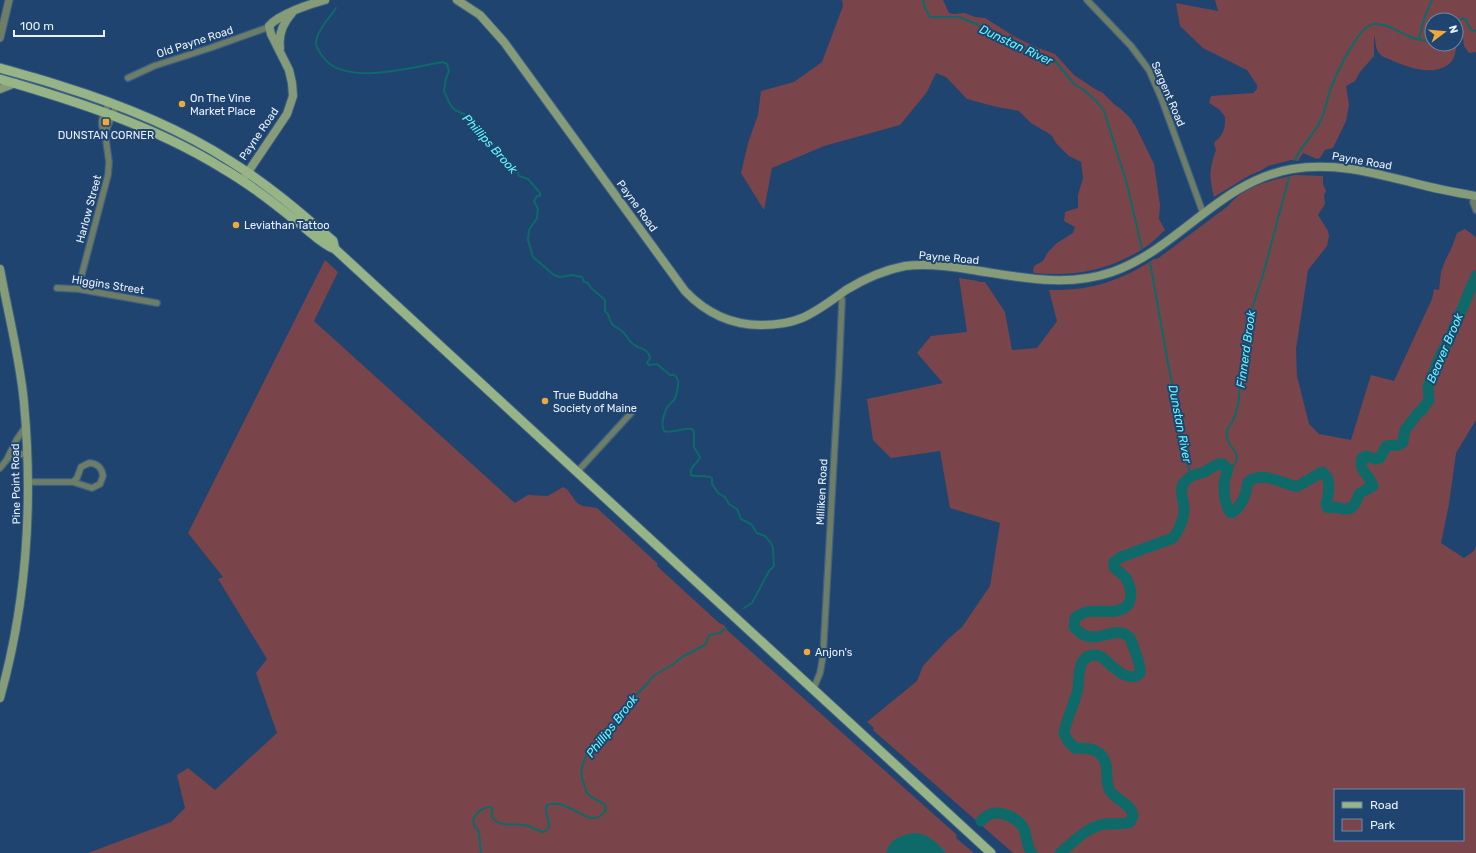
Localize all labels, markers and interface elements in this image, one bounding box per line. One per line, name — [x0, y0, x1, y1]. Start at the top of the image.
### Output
scale bar — [14, 12, 104, 38]
north arrow — [1424, 12, 1464, 52]
text: 100 m — [20, 19, 54, 33]
water label: Dunstan River — [977, 22, 1055, 68]
street label: Old Payne Road — [155, 23, 235, 61]
text: N — [1446, 24, 1460, 35]
street label: Sargent Road — [1148, 60, 1188, 128]
place label: On The Vine Market Place — [190, 92, 256, 118]
marker: On The Vine Market Place — [177, 99, 187, 109]
street label: Payne Road — [237, 105, 281, 163]
water label: Phillips Brook — [460, 111, 521, 177]
marker: DUNSTAN CORNER — [101, 117, 111, 127]
place label: DUNSTAN CORNER — [58, 129, 154, 142]
street label: Payne Road — [1331, 149, 1393, 173]
street label: Harlow Street — [74, 173, 105, 244]
street label: Payne Road — [614, 178, 660, 234]
place label: Leviathan Tattoo — [244, 219, 330, 232]
marker: Leviathan Tattoo — [231, 220, 241, 230]
street label: Payne Road — [918, 249, 980, 267]
street label: Higgins Street — [71, 273, 146, 297]
water label: Finnerd Brook — [1234, 308, 1258, 389]
water label: Beaver Brook — [1424, 310, 1466, 385]
water label: Dunstan River — [1166, 384, 1195, 465]
place label: True Buddha Society of Maine — [553, 389, 637, 415]
marker: True Buddha Society of Maine — [540, 396, 550, 406]
street label: Pine Point Road — [9, 443, 23, 525]
street label: Milliken Road — [814, 459, 830, 525]
place label: Anjon's — [815, 646, 853, 659]
marker: Anjon's — [802, 647, 812, 657]
water label: Phillips Brook — [583, 691, 641, 760]
legend — [1334, 789, 1464, 841]
text: Road — [1370, 798, 1398, 812]
text: Park — [1370, 818, 1396, 832]

